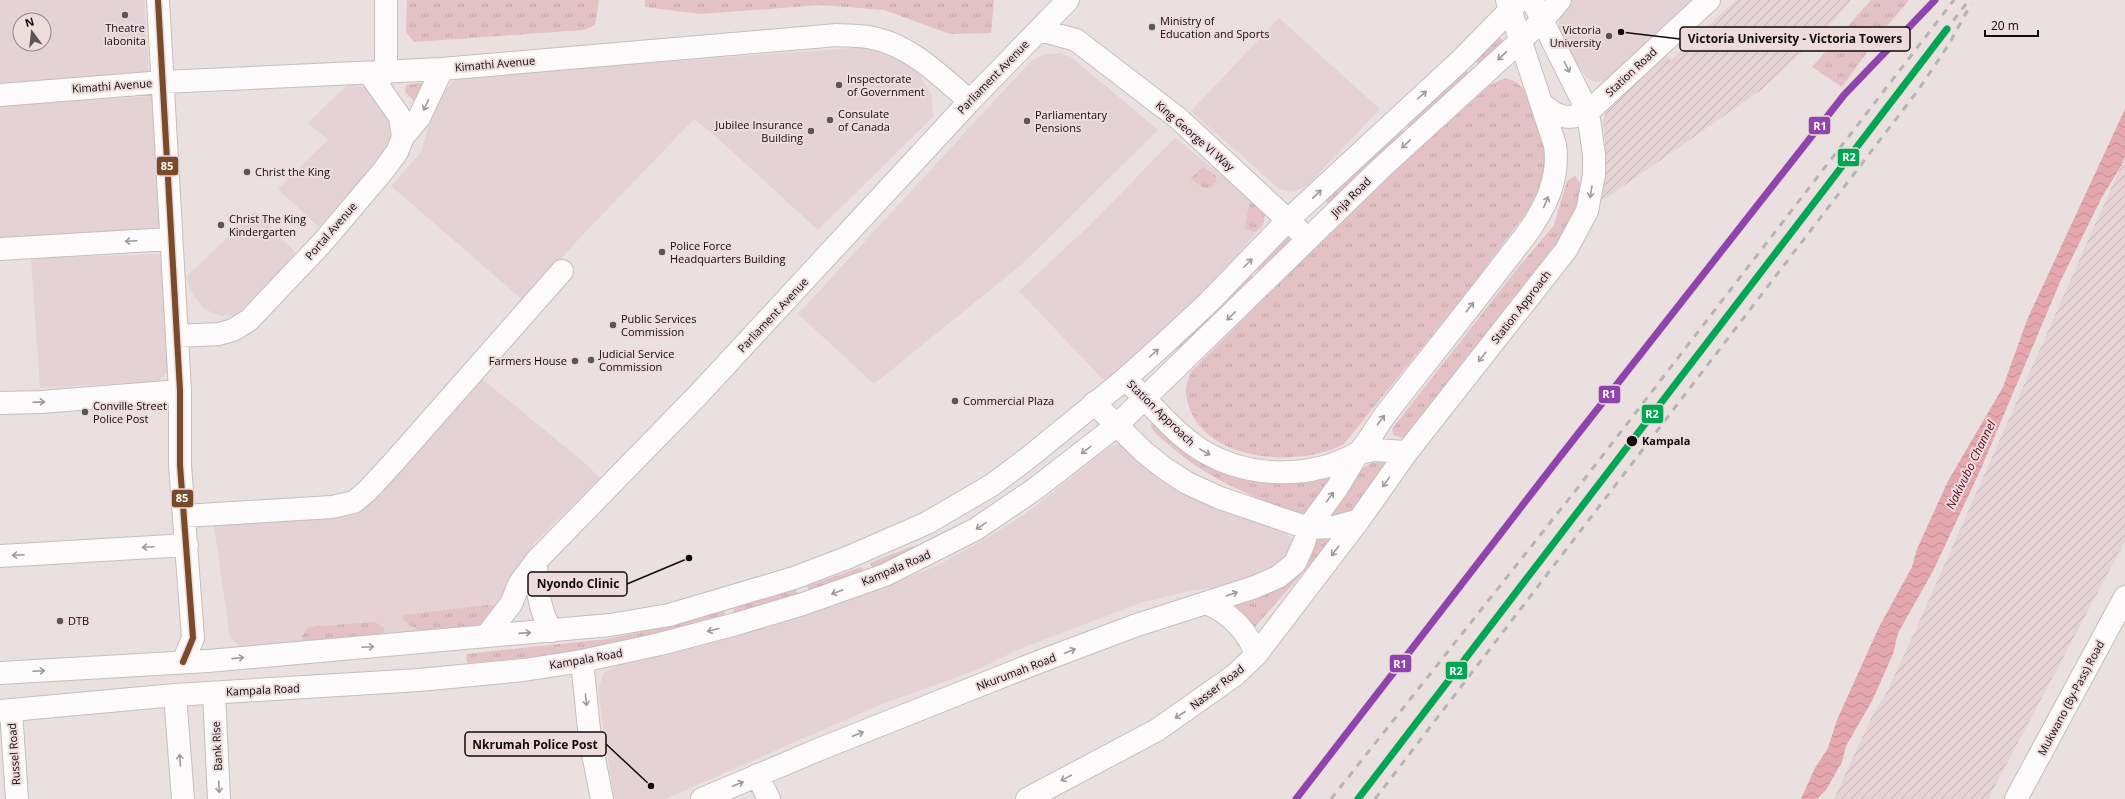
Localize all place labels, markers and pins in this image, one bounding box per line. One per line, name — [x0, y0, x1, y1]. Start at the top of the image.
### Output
marker: Theatre labonita — [120, 10, 130, 20]
place label: Ministry of Education and Sports — [1160, 13, 1269, 41]
place label: Theatre labonita — [104, 20, 146, 48]
marker: Ministry of Education and Sports — [1147, 22, 1157, 32]
place label: Victoria University — [1550, 22, 1601, 50]
callout: Victoria University - Victoria Towers — [1680, 27, 1910, 51]
marker: Victoria University — [1604, 31, 1614, 41]
place label: Inspectorate of Government — [847, 71, 925, 99]
marker: Inspectorate of Government — [834, 80, 844, 90]
place label: Consulate of Canada — [838, 106, 890, 134]
place label: Parliamentary Pensions — [1035, 107, 1108, 135]
marker: Consulate of Canada — [825, 115, 835, 125]
marker: Parliamentary Pensions — [1022, 116, 1032, 126]
place label: Jubilee Insurance Building — [714, 117, 803, 145]
marker: Jubilee Insurance Building — [806, 126, 816, 136]
place label: Christ the King — [255, 164, 330, 179]
marker: Christ the King — [242, 167, 252, 177]
place label: Christ The King Kindergarten — [229, 211, 306, 239]
marker: Christ The King Kindergarten — [216, 220, 226, 230]
place label: Police Force Headquarters Building — [670, 238, 786, 266]
marker: Police Force Headquarters Building — [657, 247, 667, 257]
place label: Public Services Commission — [621, 311, 696, 339]
marker: Public Services Commission — [608, 320, 618, 330]
place label: Judicial Service Commission — [598, 346, 674, 374]
place label: Farmers House — [489, 353, 567, 368]
marker: Judicial Service Commission — [586, 355, 596, 365]
marker: Farmers House — [570, 356, 580, 366]
place label: Commercial Plaza — [963, 393, 1054, 408]
marker: Commercial Plaza — [950, 396, 960, 406]
place label: Conville Street Police Post — [93, 398, 167, 426]
marker: Conville Street Police Post — [80, 407, 90, 417]
place label: Kampala — [1642, 433, 1690, 448]
marker: Kampala — [1625, 434, 1639, 448]
callout: Nyondo Clinic — [528, 572, 627, 596]
place label: DTB — [68, 613, 89, 628]
marker: DTB — [55, 616, 65, 626]
callout: Nkrumah Police Post — [465, 732, 606, 756]

